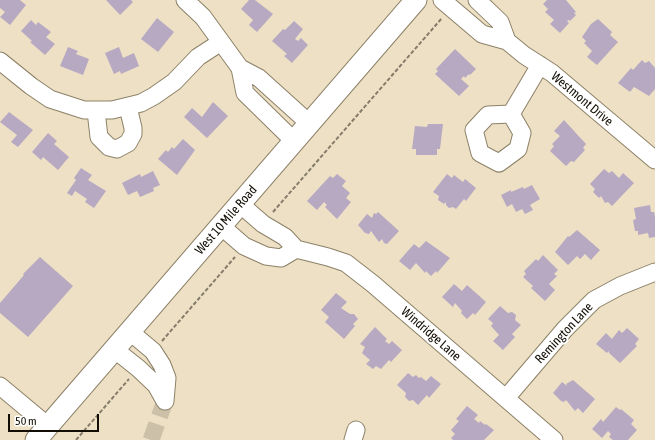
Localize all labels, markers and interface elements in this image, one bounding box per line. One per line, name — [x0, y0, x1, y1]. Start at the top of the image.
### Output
street label: Westmont Drive — [548, 69, 616, 129]
street label: West 10 Mile Road — [192, 182, 260, 258]
street label: Remington Lane — [532, 299, 596, 367]
street label: Windridge Lane — [398, 304, 464, 364]
scale bar — [10, 406, 101, 432]
text: 50 m — [15, 414, 37, 428]

